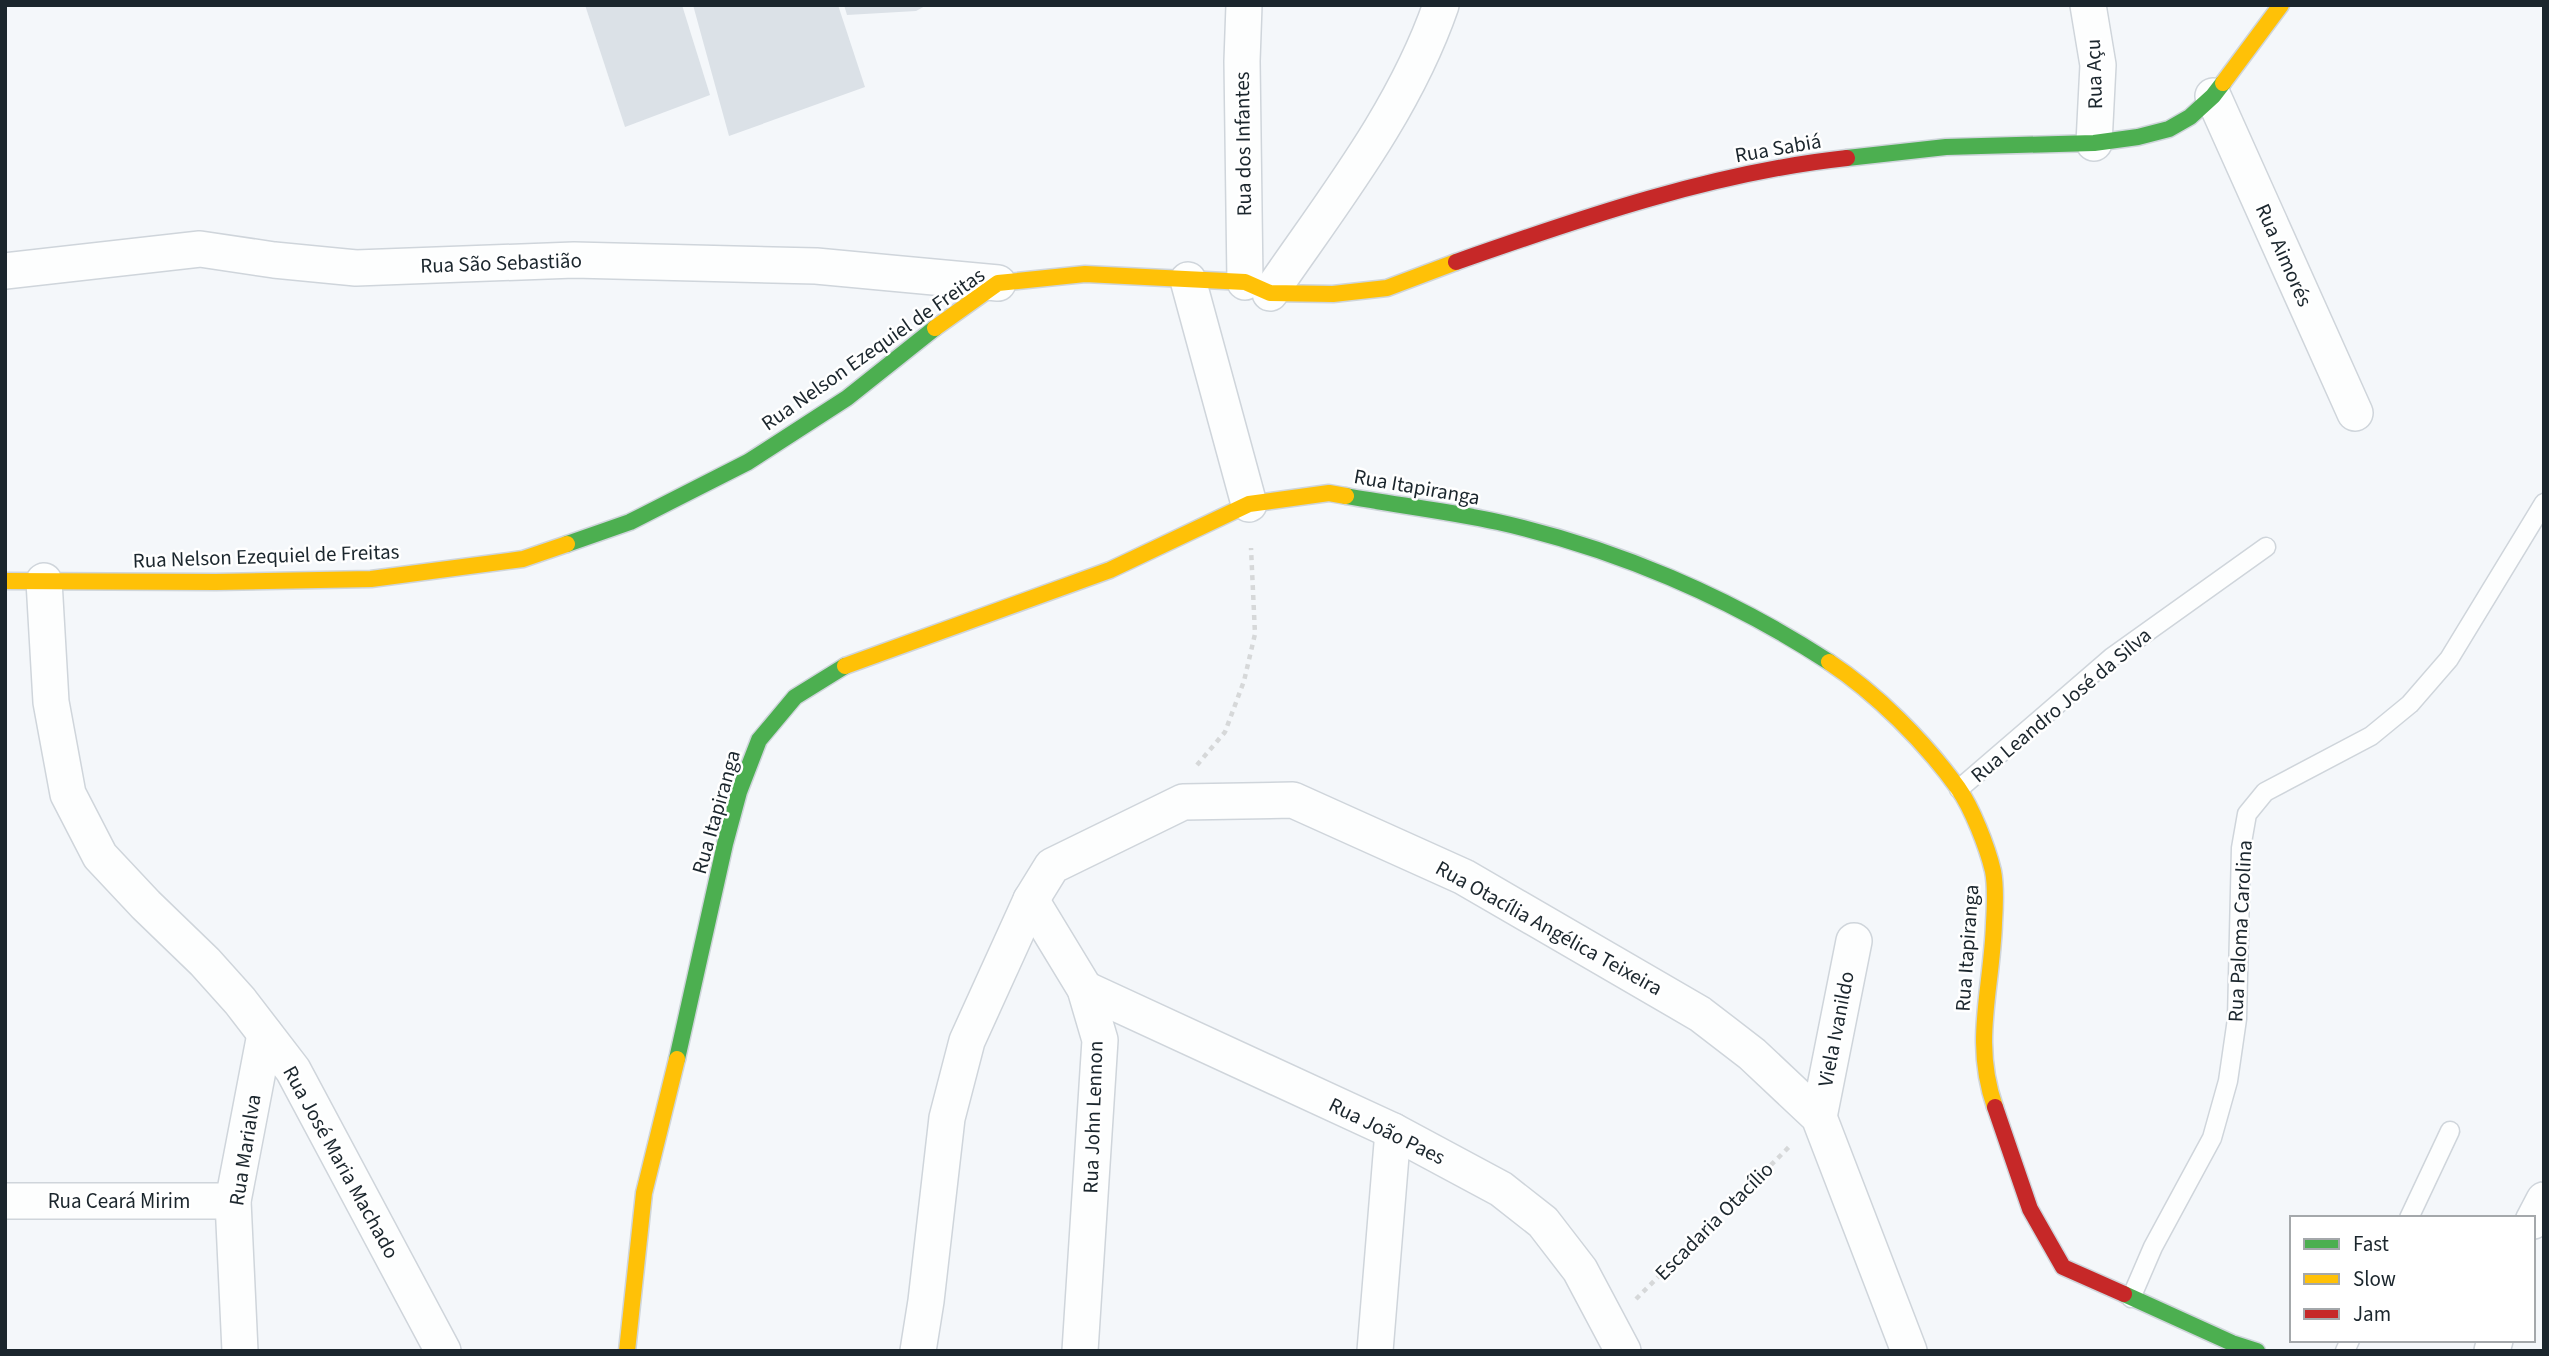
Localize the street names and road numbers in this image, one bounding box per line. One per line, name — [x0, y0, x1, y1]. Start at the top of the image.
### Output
street label: Rua Açu — [2078, 38, 2110, 110]
street label: Rua dos Infantes — [1227, 71, 1259, 217]
street label: Rua Sabiá — [1732, 126, 1824, 170]
street label: Rua Aimorés — [2248, 199, 2320, 311]
street label: Rua São Sebastião — [420, 245, 582, 281]
street label: Rua Nelson Ezequiel de Freitas — [755, 260, 991, 438]
street label: Rua Itapiranga — [1352, 461, 1482, 513]
street label: Rua Nelson Ezequiel de Freitas — [132, 536, 400, 576]
street label: Rua Leandro José da Silva — [1964, 620, 2158, 790]
street label: Rua Itapiranga — [684, 747, 748, 877]
street label: Rua Paloma Carolina — [2220, 839, 2260, 1023]
street label: Rua Otacília Angélica Teixeira — [1430, 853, 1668, 1003]
street label: Rua Itapiranga — [1948, 883, 1986, 1013]
street label: Viela Ivanildo — [1810, 969, 1862, 1089]
street label: Rua John Lennon — [1075, 1040, 1111, 1194]
street label: Rua José Maria Machado — [275, 1060, 407, 1264]
street label: Rua João Paes — [1324, 1090, 1450, 1172]
street label: Rua Marialva — [221, 1092, 269, 1208]
street label: Escadaria Otacílio — [1648, 1155, 1780, 1287]
street label: Rua Ceará Mirim — [48, 1186, 190, 1216]

